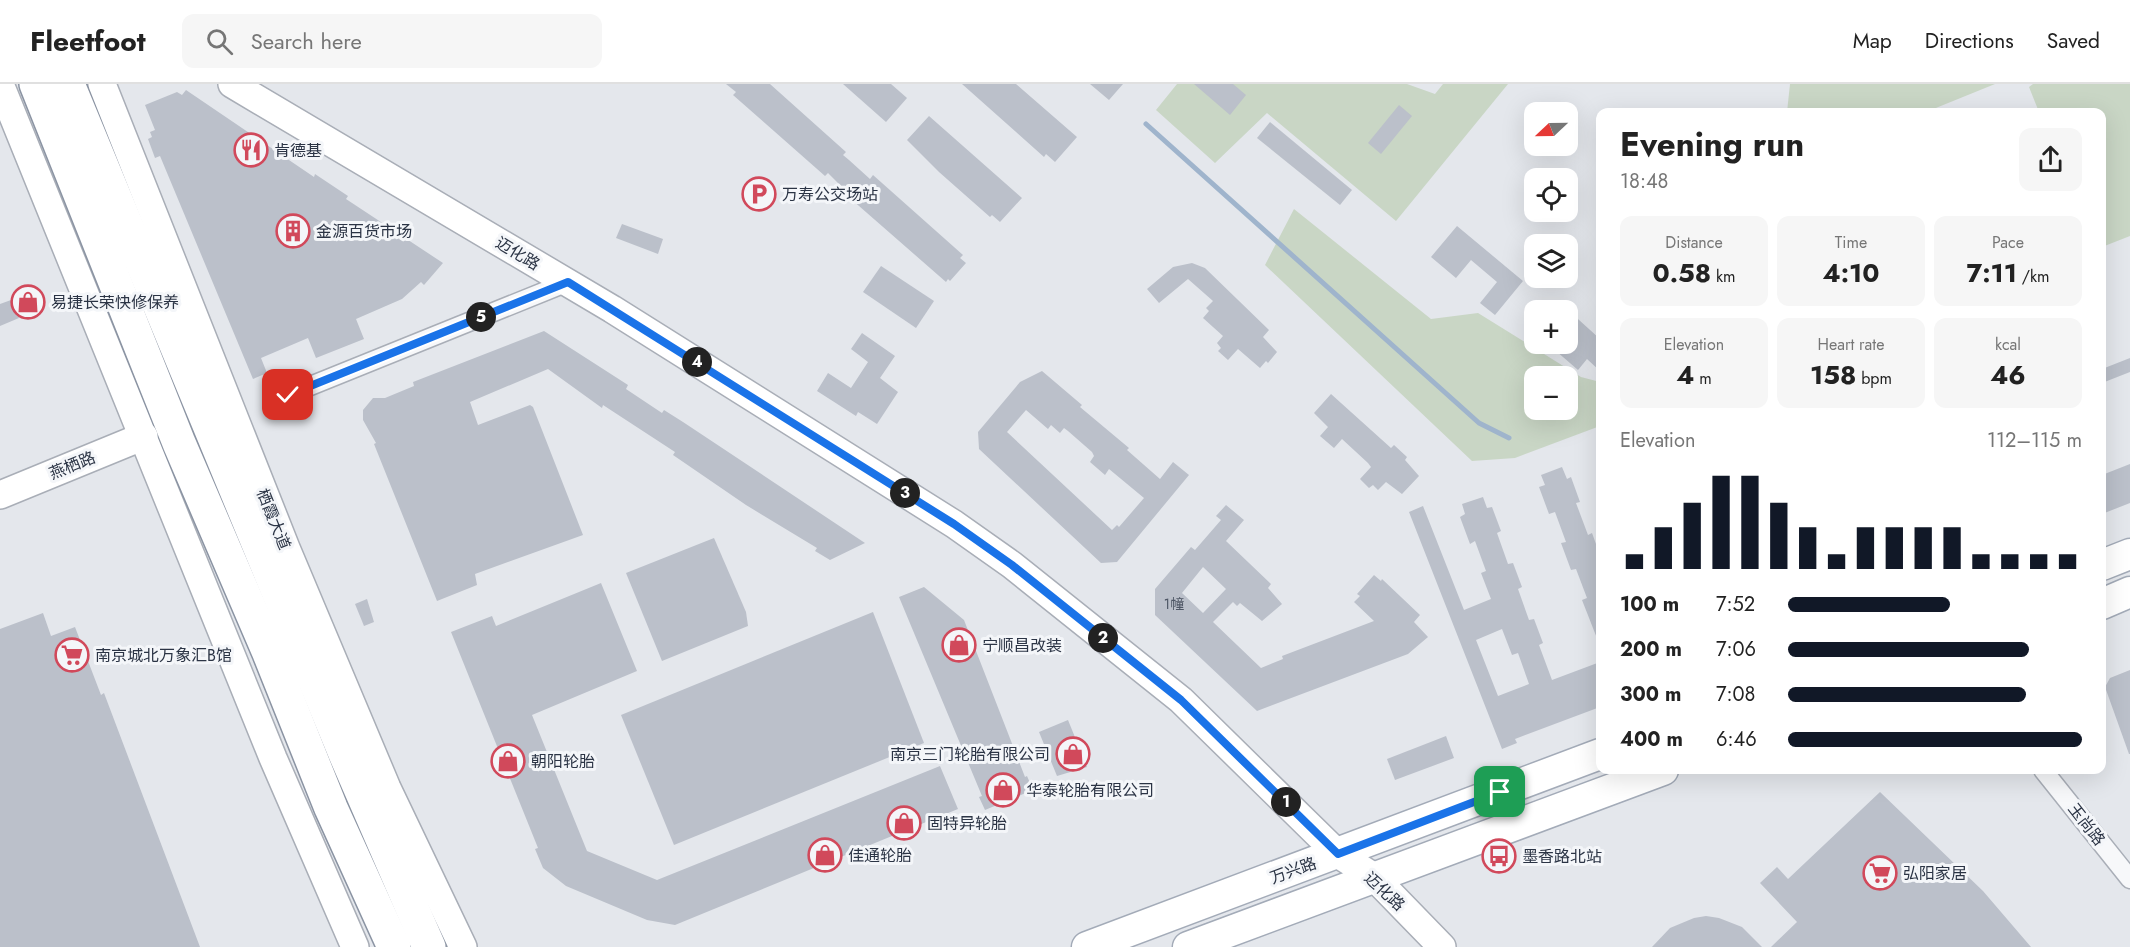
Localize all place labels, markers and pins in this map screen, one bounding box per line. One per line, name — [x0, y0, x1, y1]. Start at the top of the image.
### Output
restaurant icon: 肯德基 — [233, 132, 269, 168]
place label: 肯德基 — [274, 139, 322, 162]
parking icon: 万寿公交场站 — [741, 176, 777, 212]
place label: 万寿公交场站 — [782, 183, 878, 206]
building icon: 金源百货市场 — [275, 213, 311, 249]
place label: 金源百货市场 — [316, 220, 412, 243]
shop icon: 易捷长荣快修保养 — [10, 284, 46, 320]
place label: 易捷长荣快修保养 — [51, 291, 179, 314]
pin: 5 — [466, 302, 496, 332]
pin: 4 — [682, 347, 712, 377]
pin — [262, 369, 313, 420]
pin: 3 — [890, 478, 920, 508]
pin: 2 — [1088, 623, 1118, 653]
shop icon: 宁顺昌改装 — [941, 627, 977, 663]
place label: 宁顺昌改装 — [982, 634, 1062, 657]
supermarket icon: 南京城北万象汇B馆 — [54, 637, 90, 673]
place label: 南京城北万象汇B馆 — [95, 644, 232, 667]
shop icon: 南京三门轮胎有限公司 — [1055, 736, 1091, 772]
shop icon: 朝阳轮胎 — [490, 743, 526, 779]
place label: 南京三门轮胎有限公司 — [890, 743, 1050, 766]
place label: 朝阳轮胎 — [531, 750, 595, 773]
pin — [1474, 766, 1525, 817]
shop icon: 华泰轮胎有限公司 — [985, 772, 1021, 808]
place label: 华泰轮胎有限公司 — [1026, 779, 1154, 802]
pin: 1 — [1271, 787, 1301, 817]
shop icon: 固特异轮胎 — [886, 805, 922, 841]
place label: 固特异轮胎 — [927, 812, 1007, 835]
shop icon: 佳通轮胎 — [807, 837, 843, 873]
bus stop icon: 墨香路北站 — [1481, 838, 1517, 874]
place label: 佳通轮胎 — [848, 844, 912, 867]
place label: 墨香路北站 — [1522, 845, 1602, 868]
supermarket icon: 弘阳家居 — [1862, 855, 1898, 891]
place label: 弘阳家居 — [1903, 862, 1967, 885]

